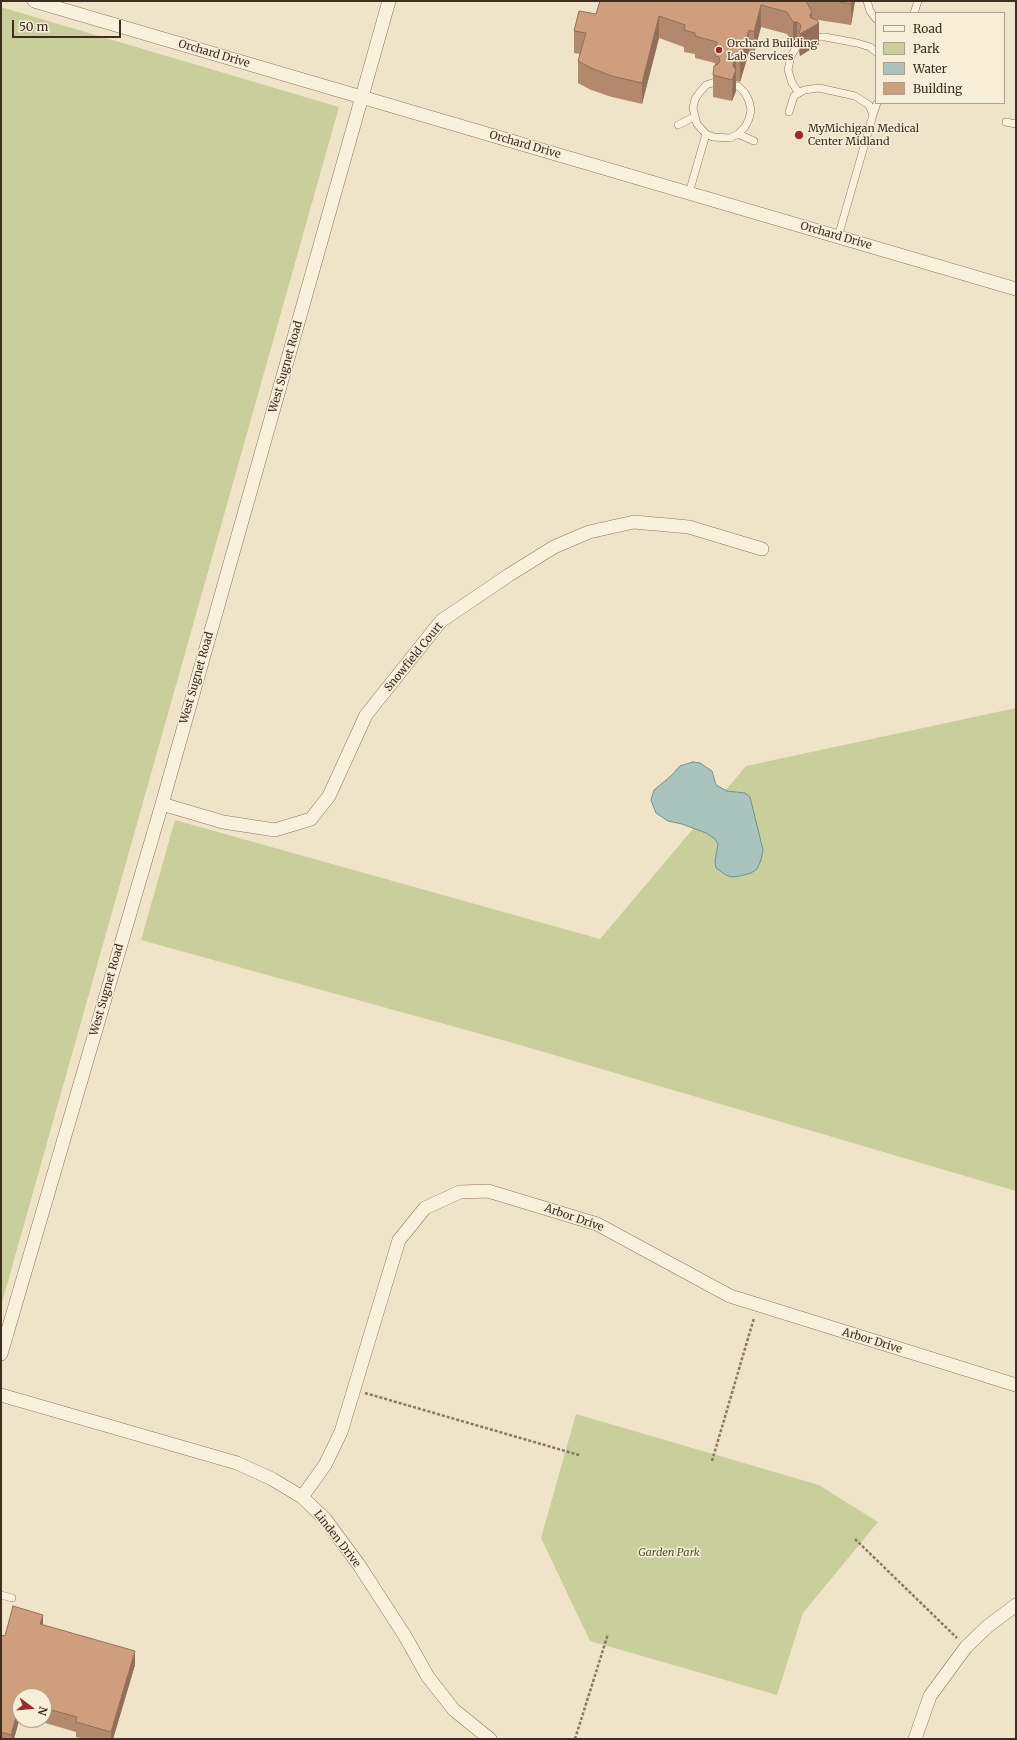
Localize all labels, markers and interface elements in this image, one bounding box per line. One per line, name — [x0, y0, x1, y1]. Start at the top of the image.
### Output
scale bar — [14, 12, 123, 38]
legend — [875, 12, 1005, 104]
text: 50 m — [19, 19, 48, 34]
text: Road — [913, 21, 942, 36]
place label: Orchard Building Lab Services — [727, 37, 817, 63]
street label: Orchard Drive — [177, 38, 251, 70]
text: Park — [913, 41, 940, 56]
marker: Orchard Building Lab Services — [714, 45, 724, 55]
text: Water — [913, 61, 947, 76]
text: Building — [913, 81, 962, 96]
place label: MyMichigan Medical Center Midland — [808, 122, 919, 148]
street label: Orchard Drive — [488, 129, 562, 161]
marker: MyMichigan Medical Center Midland — [793, 129, 805, 141]
street label: Orchard Drive — [799, 220, 873, 252]
street label: West Sugnet Road — [267, 319, 305, 415]
street label: Snowfield Court — [382, 620, 446, 694]
street label: West Sugnet Road — [178, 630, 216, 726]
street label: West Sugnet Road — [88, 942, 126, 1038]
street label: Arbor Drive — [543, 1202, 605, 1234]
street label: Arbor Drive — [840, 1326, 904, 1356]
street label: Linden Drive — [311, 1508, 363, 1570]
park label: Garden Park — [638, 1546, 700, 1560]
north arrow — [12, 1688, 52, 1728]
text: N — [35, 1705, 51, 1717]

